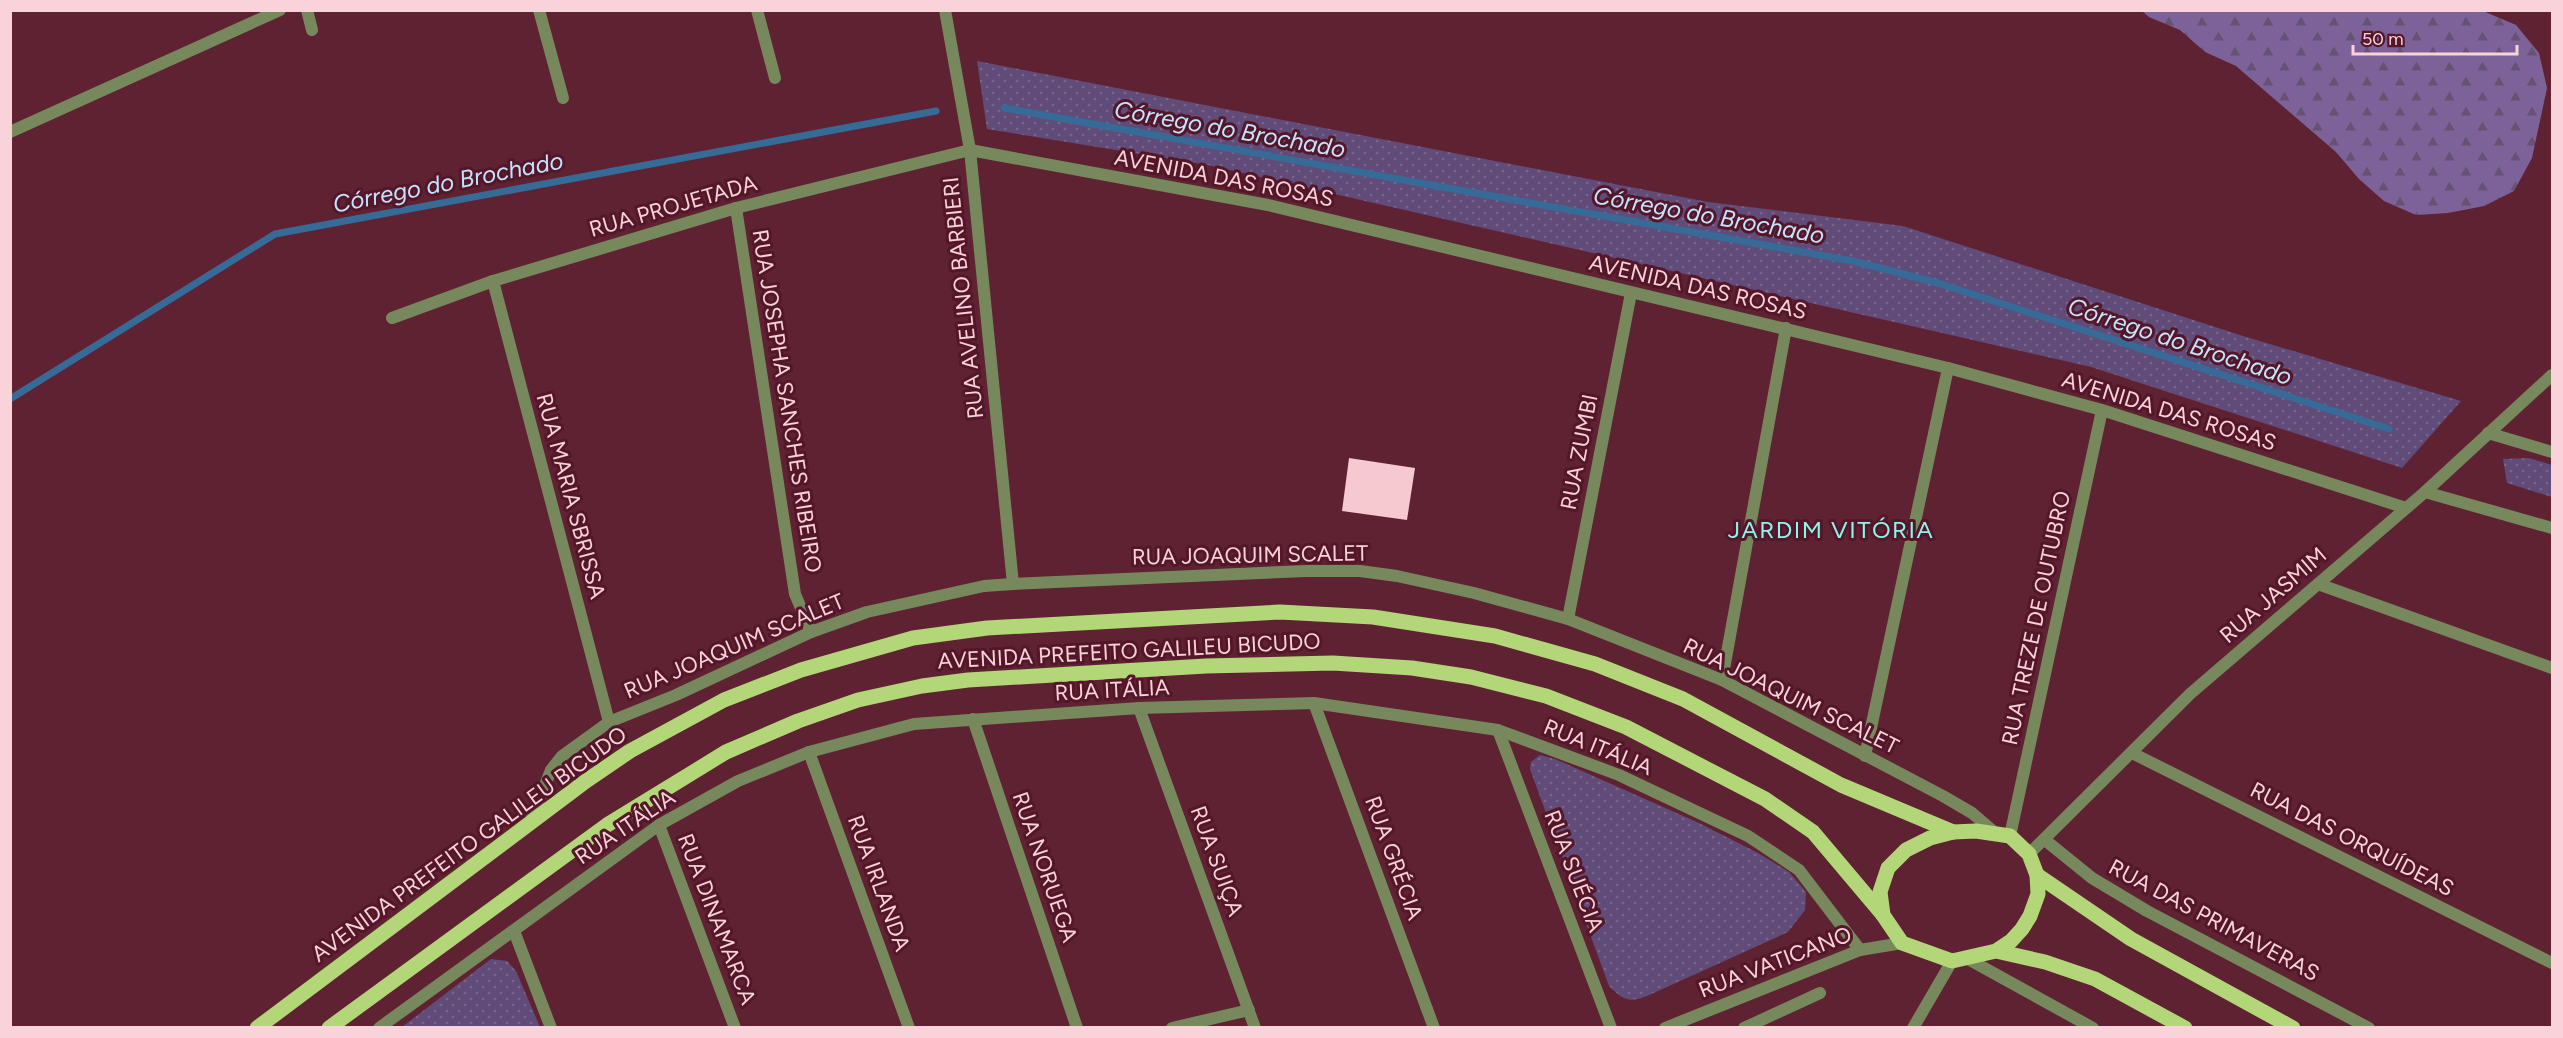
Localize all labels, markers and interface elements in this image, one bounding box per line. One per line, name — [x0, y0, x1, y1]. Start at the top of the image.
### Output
scale bar — [2353, 18, 2516, 56]
text: 50 m — [2362, 28, 2404, 50]
water label: Córrego do Brochado — [1112, 94, 1348, 164]
street label: AVENIDA DAS ROSAS — [1112, 144, 1336, 212]
water label: Córrego do Brochado — [330, 145, 566, 219]
street label: RUA PROJETADA — [586, 169, 760, 243]
street label: RUA AVELINO BARBIERI — [937, 176, 989, 420]
water label: Córrego do Brochado — [1591, 180, 1827, 250]
street label: RUA JOSEPHA SANCHES RIBEIRO — [747, 228, 827, 574]
street label: AVENIDA DAS ROSAS — [1587, 249, 1809, 325]
water label: Córrego do Brochado — [2064, 291, 2296, 391]
street label: AVENIDA DAS ROSAS — [2059, 366, 2279, 456]
street label: RUA MARIA SBRISSA — [531, 390, 611, 602]
street label: RUA ZUMBI — [1555, 392, 1603, 512]
street label: RUA TREZE DE OUTUBRO — [1996, 488, 2076, 748]
district label: JARDIM VITÓRIA — [1728, 515, 1934, 544]
street label: RUA JOAQUIM SCALET — [1132, 539, 1368, 571]
street label: RUA JASMIM — [2214, 541, 2332, 649]
street label: RUA JOAQUIM SCALET — [620, 587, 848, 705]
street label: AVENIDA PREFEITO GALILEU BICUDO — [937, 627, 1321, 675]
street label: RUA JOAQUIM SCALET — [1679, 632, 1903, 760]
street label: RUA ITÁLIA — [1054, 674, 1170, 706]
street label: RUA ITÁLIA — [1540, 713, 1656, 781]
street label: AVENIDA PREFEITO GALILEU BICUDO — [306, 720, 632, 968]
street label: RUA DAS ORQUÍDEAS — [2246, 776, 2458, 902]
street label: RUA ITÁLIA — [570, 784, 680, 870]
street label: RUA NORUEGA — [1007, 788, 1083, 946]
street label: RUA GRÉCIA — [1359, 792, 1429, 924]
street label: RUA SUIÇA — [1185, 802, 1249, 920]
street label: RUA SUÉCIA — [1538, 806, 1610, 936]
street label: RUA IRLANDA — [842, 811, 916, 955]
street label: RUA DINAMARCA — [672, 830, 762, 1008]
street label: RUA DAS PRIMAVERAS — [2104, 853, 2324, 987]
street label: RUA VATICANO — [1695, 920, 1855, 1004]

